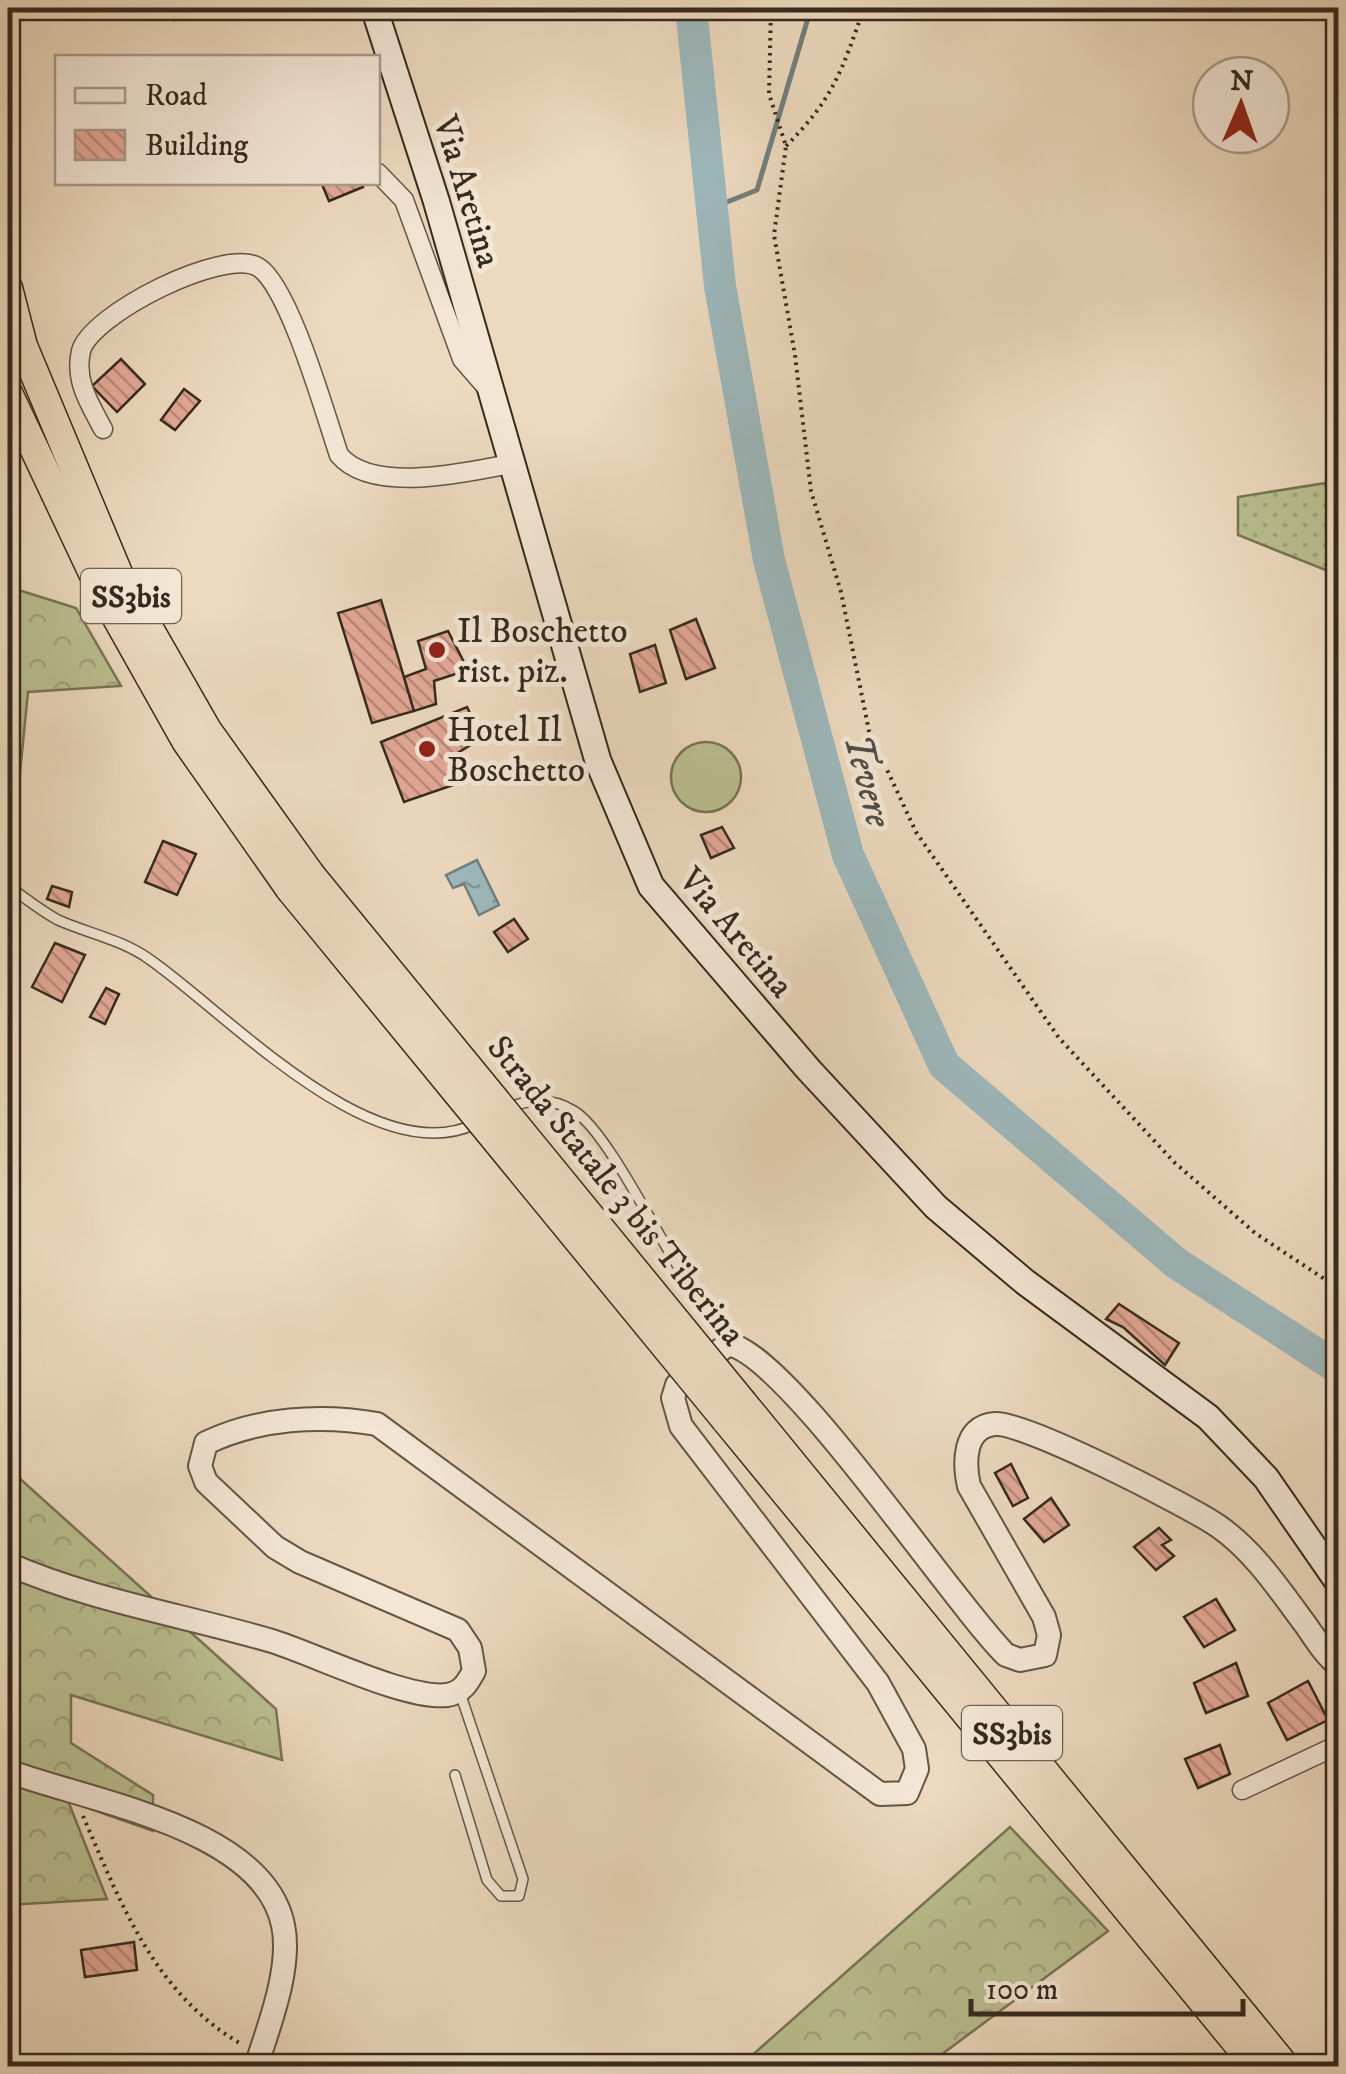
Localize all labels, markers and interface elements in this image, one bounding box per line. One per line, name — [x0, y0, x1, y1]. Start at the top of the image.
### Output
legend — [55, 55, 380, 185]
north arrow — [1191, 55, 1291, 155]
text: N — [1230, 64, 1254, 99]
text: Road — [145, 78, 207, 115]
street label: Via Aretina — [422, 109, 510, 273]
text: Building — [145, 128, 249, 165]
road number: SS3bis — [81, 569, 181, 623]
place label: Il Boschetto rist. piz. — [457, 610, 628, 694]
marker: Il Boschetto rist. piz. — [426, 639, 448, 661]
place label: Hotel Il Boschetto — [447, 709, 585, 793]
water label: Tevere — [832, 729, 903, 833]
marker: Hotel Il Boschetto — [416, 738, 438, 760]
street label: Via Aretina — [668, 858, 803, 1007]
street label: Strada Statale 3 bis Tiberina — [477, 1027, 754, 1356]
road number: SS3bis — [962, 1706, 1062, 1760]
scale bar — [971, 1954, 1244, 2016]
text: 100 m — [986, 1972, 1058, 2009]

